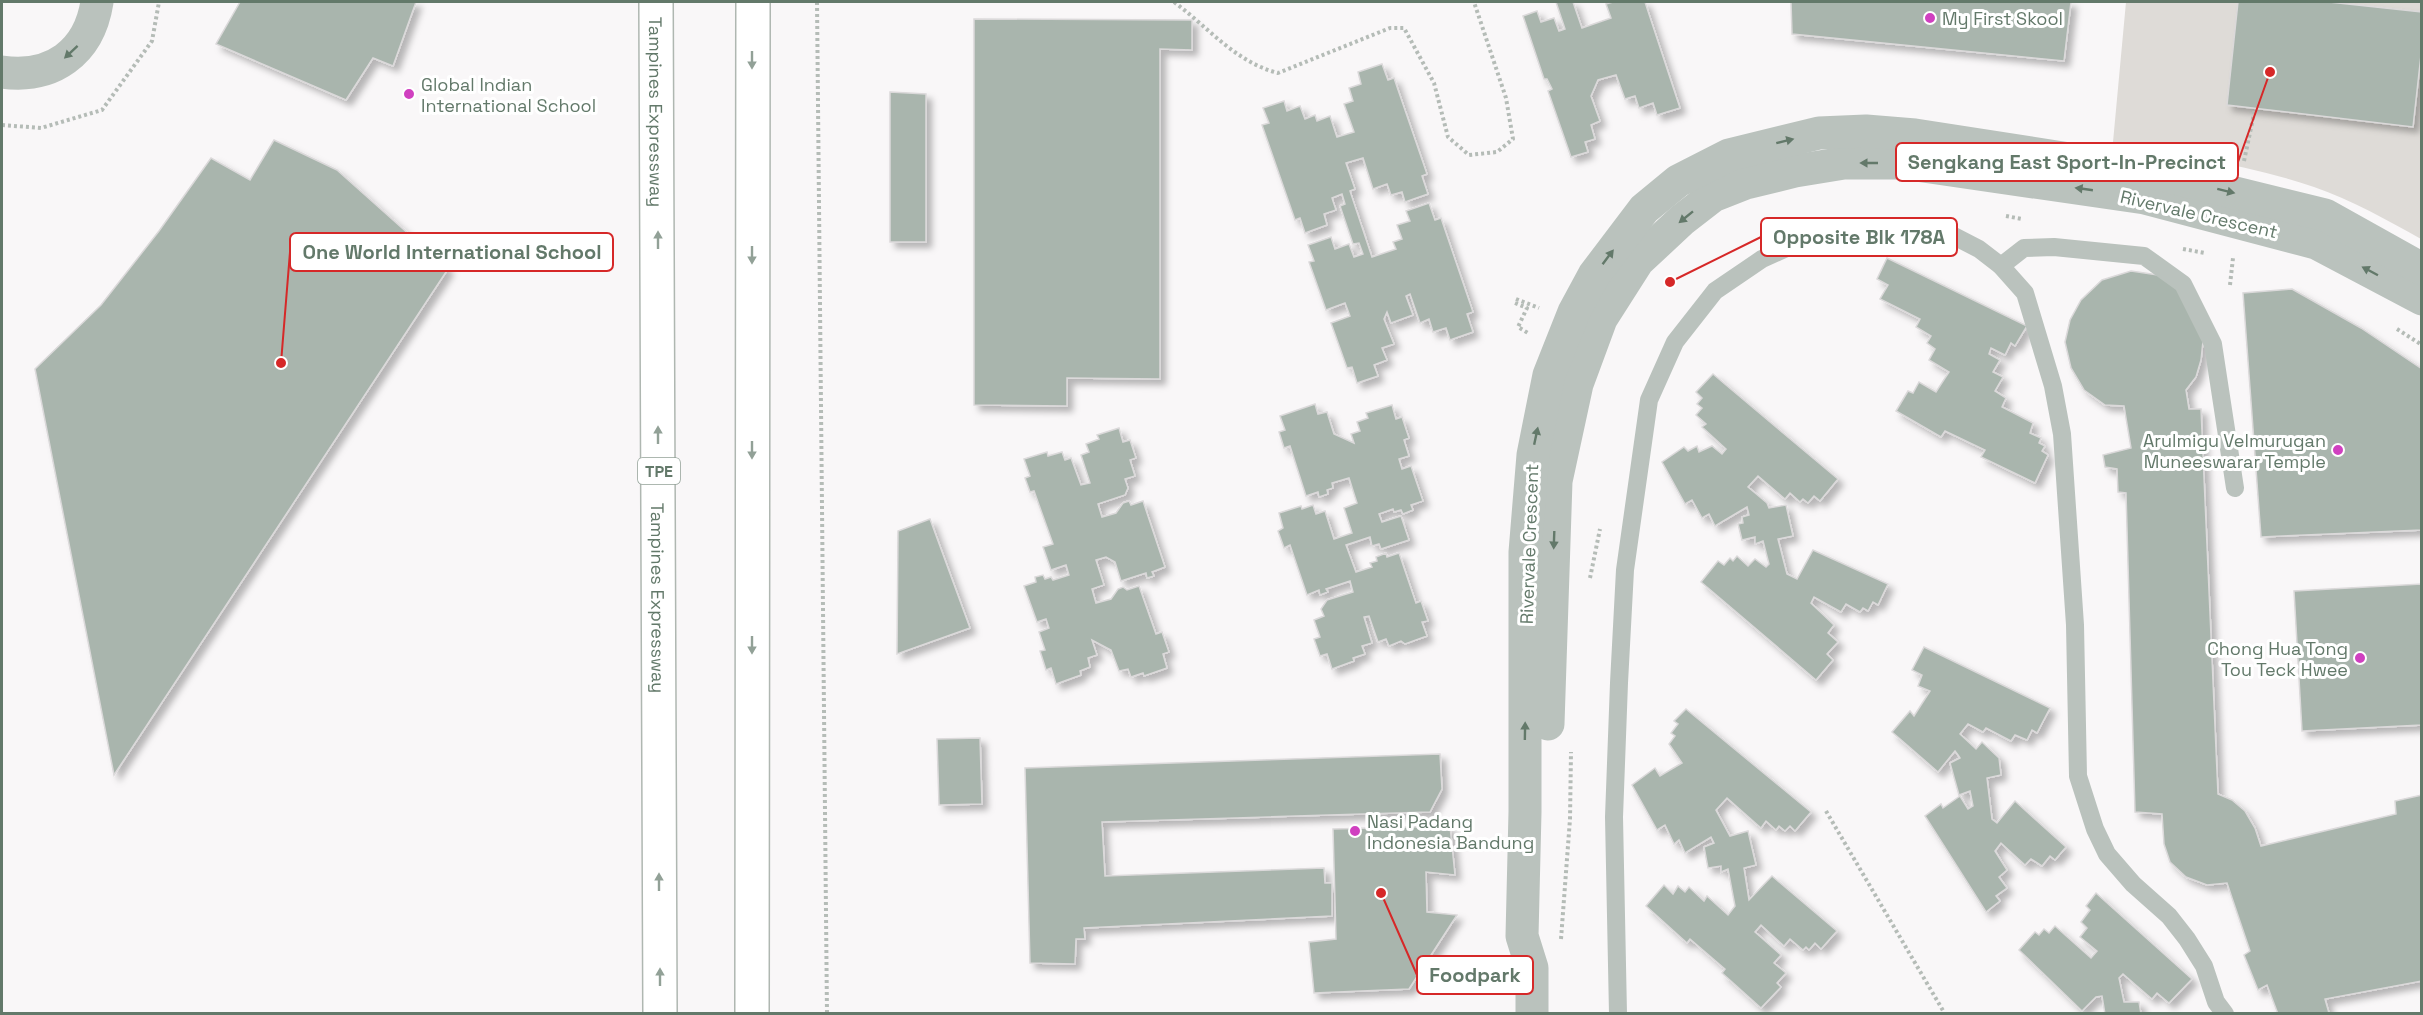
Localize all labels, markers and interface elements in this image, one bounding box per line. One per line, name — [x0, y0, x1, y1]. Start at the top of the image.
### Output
place label: My First Skool — [1942, 7, 2063, 30]
marker: My First Skool — [1923, 11, 1937, 25]
street label: Tampines Expressway — [645, 17, 668, 207]
one-way arrow — [65, 45, 79, 59]
one-way arrow — [747, 50, 757, 69]
place label: Global Indian International School — [421, 73, 596, 117]
marker: Global Indian International School — [402, 87, 416, 101]
one-way arrow — [1776, 135, 1795, 145]
callout: Sengkang East Sport-In-Precinct — [1896, 143, 2238, 181]
text: Sengkang East Sport-In-Precinct — [1908, 149, 2226, 175]
one-way arrow — [1860, 158, 1879, 168]
one-way arrow — [2074, 185, 2093, 194]
street label: Rivervale Crescent — [2118, 185, 2280, 243]
one-way arrow — [2217, 187, 2235, 197]
one-way arrow — [1678, 210, 1694, 223]
callout: Opposite Blk 178A — [1761, 218, 1957, 256]
text: Opposite Blk 178A — [1773, 224, 1945, 250]
one-way arrow — [653, 230, 663, 249]
callout: One World International School — [290, 233, 613, 271]
text: One World International School — [302, 239, 602, 265]
one-way arrow — [747, 245, 757, 264]
one-way arrow — [1601, 249, 1613, 264]
one-way arrow — [2362, 266, 2379, 276]
one-way arrow — [653, 425, 663, 444]
one-way arrow — [1532, 427, 1542, 445]
place label: Arulmigu Velmurugan Muneeswarar Temple — [2143, 429, 2326, 473]
one-way arrow — [747, 440, 757, 459]
marker: Arulmigu Velmurugan Muneeswarar Temple — [2331, 443, 2345, 457]
road number: TPE — [638, 458, 680, 484]
street label: Rivervale Crescent — [1515, 463, 1543, 625]
street label: Tampines Expressway — [646, 503, 670, 693]
one-way arrow — [1550, 530, 1559, 549]
one-way arrow — [747, 635, 757, 654]
place label: Chong Hua Tong Tou Teck Hwee — [2207, 637, 2348, 681]
marker: Chong Hua Tong Tou Teck Hwee — [2353, 651, 2367, 665]
one-way arrow — [1520, 722, 1530, 741]
place label: Nasi Padang Indonesia Bandung — [1367, 810, 1534, 854]
marker: Nasi Padang Indonesia Bandung — [1348, 824, 1362, 838]
one-way arrow — [654, 872, 664, 891]
callout: Foodpark — [1417, 956, 1533, 994]
text: Foodpark — [1429, 962, 1521, 988]
one-way arrow — [655, 967, 665, 986]

